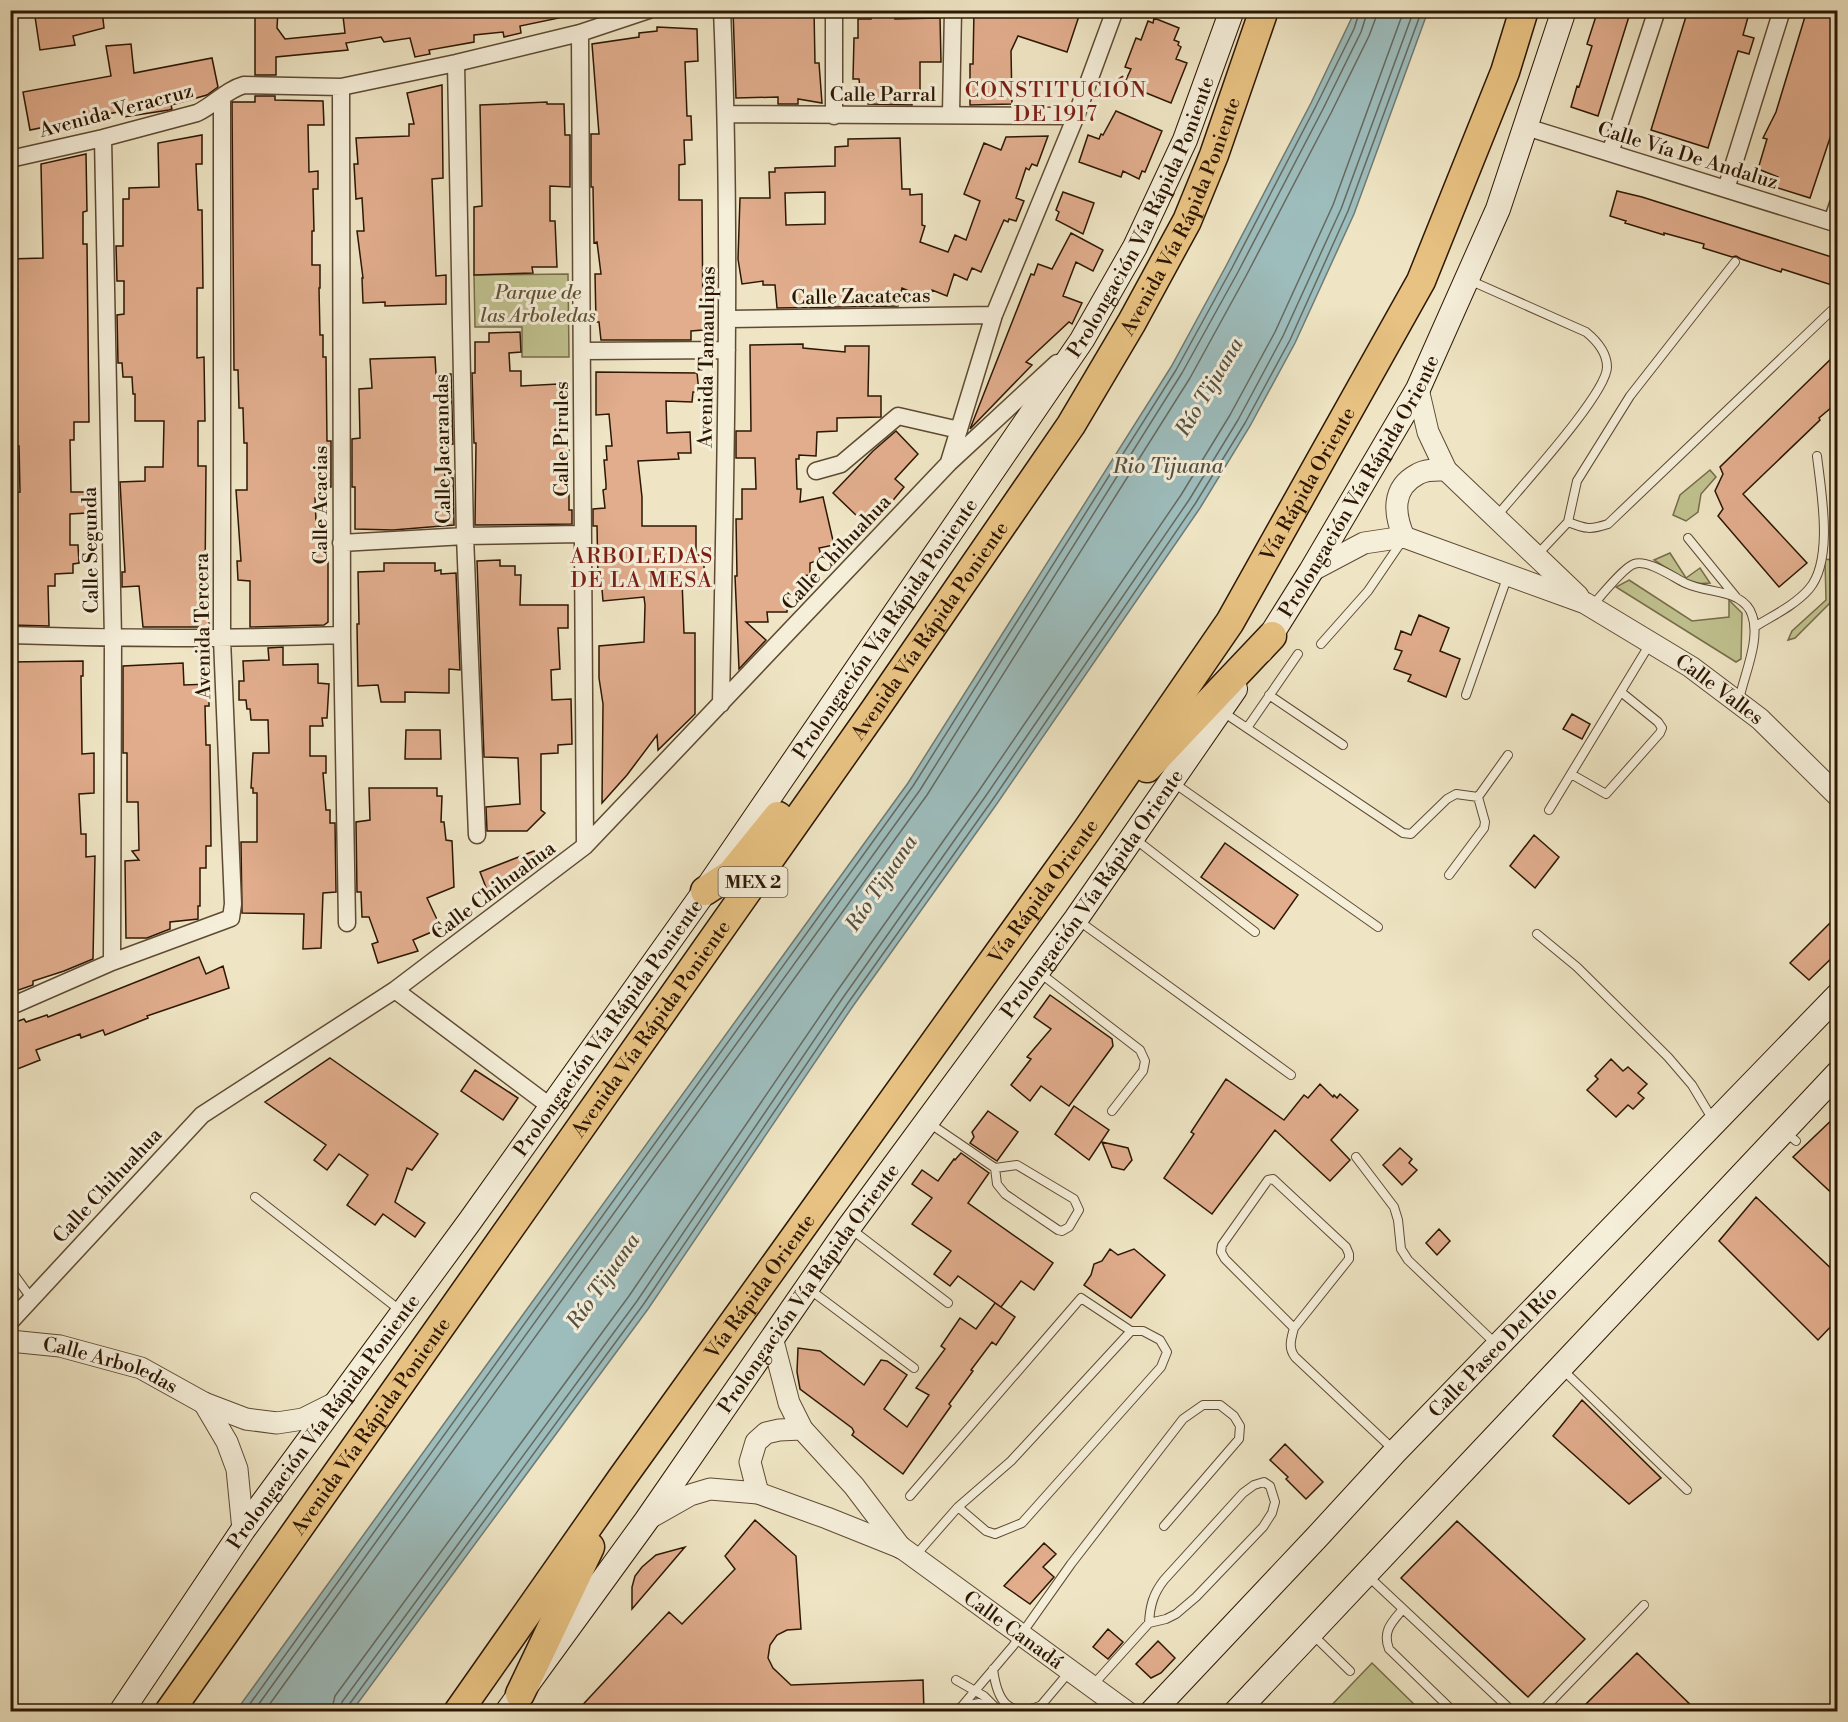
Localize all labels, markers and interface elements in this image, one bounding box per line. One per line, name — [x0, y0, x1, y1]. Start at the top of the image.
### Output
street label: Prolongación Vía Rápida Poniente — [1062, 73, 1221, 363]
district label: CONSTITUCIÓN DE 1917 — [965, 75, 1147, 128]
street label: Avenida Veracruz — [36, 79, 196, 144]
street label: Calle Parral — [830, 83, 936, 108]
street label: Avenida Vía Rápida Poniente — [1115, 94, 1247, 342]
street label: Calle Vía De Andaluz — [1594, 117, 1781, 196]
street label: Avenida Tamaulipas — [693, 266, 722, 449]
park label: Parque de las Arboledas — [480, 281, 596, 329]
street label: Calle Zacatecas — [791, 284, 931, 311]
water label: Río Tijuana — [1170, 333, 1250, 442]
street label: Prolongación Vía Rápida Oriente — [1274, 351, 1446, 623]
street label: Calle Jacarandas — [430, 374, 457, 524]
street label: Calle Pirules — [550, 381, 575, 497]
street label: Vía Rápida Oriente — [1255, 403, 1362, 567]
street label: Calle Acacias — [309, 446, 334, 564]
water label: Rio Tijuana — [1112, 454, 1224, 480]
street label: Calle Segunda — [78, 486, 105, 614]
street label: Calle Chihuahua — [777, 489, 898, 616]
street label: Prolongación Vía Rápida Poniente — [788, 494, 984, 764]
street label: Avenida Vía Rápida Poniente — [846, 517, 1015, 746]
district label: ARBOLEDAS DE LA MESA — [569, 544, 714, 594]
street label: Avenida Tercera — [190, 552, 217, 700]
street label: Calle Valles — [1670, 650, 1768, 731]
street label: Prolongación Vía Rápida Oriente — [996, 765, 1190, 1024]
street label: Vía Rápida Oriente — [983, 815, 1105, 970]
water label: Río Tijuana — [840, 830, 924, 937]
street label: Calle Chihuahua — [427, 836, 562, 946]
road number: MEX 2 — [718, 867, 788, 897]
street label: Prolongación Vía Rápida Poniente — [509, 895, 709, 1162]
street label: Avenida Vía Rápida Poniente — [566, 916, 737, 1144]
street label: Calle Chihuahua — [48, 1122, 169, 1249]
street label: Prolongación Vía Rápida Oriente — [713, 1159, 906, 1419]
street label: Vía Rápida Oriente — [700, 1210, 821, 1365]
water label: Río Tijuana — [561, 1229, 646, 1335]
street label: Calle Paseo Del Río — [1424, 1281, 1563, 1424]
street label: Prolongación Vía Rápida Poniente — [223, 1290, 426, 1555]
street label: Avenida Vía Rápida Poniente — [286, 1313, 457, 1541]
street label: Calle Arboledas — [42, 1333, 182, 1400]
street label: Calle Canadá — [958, 1586, 1068, 1676]

